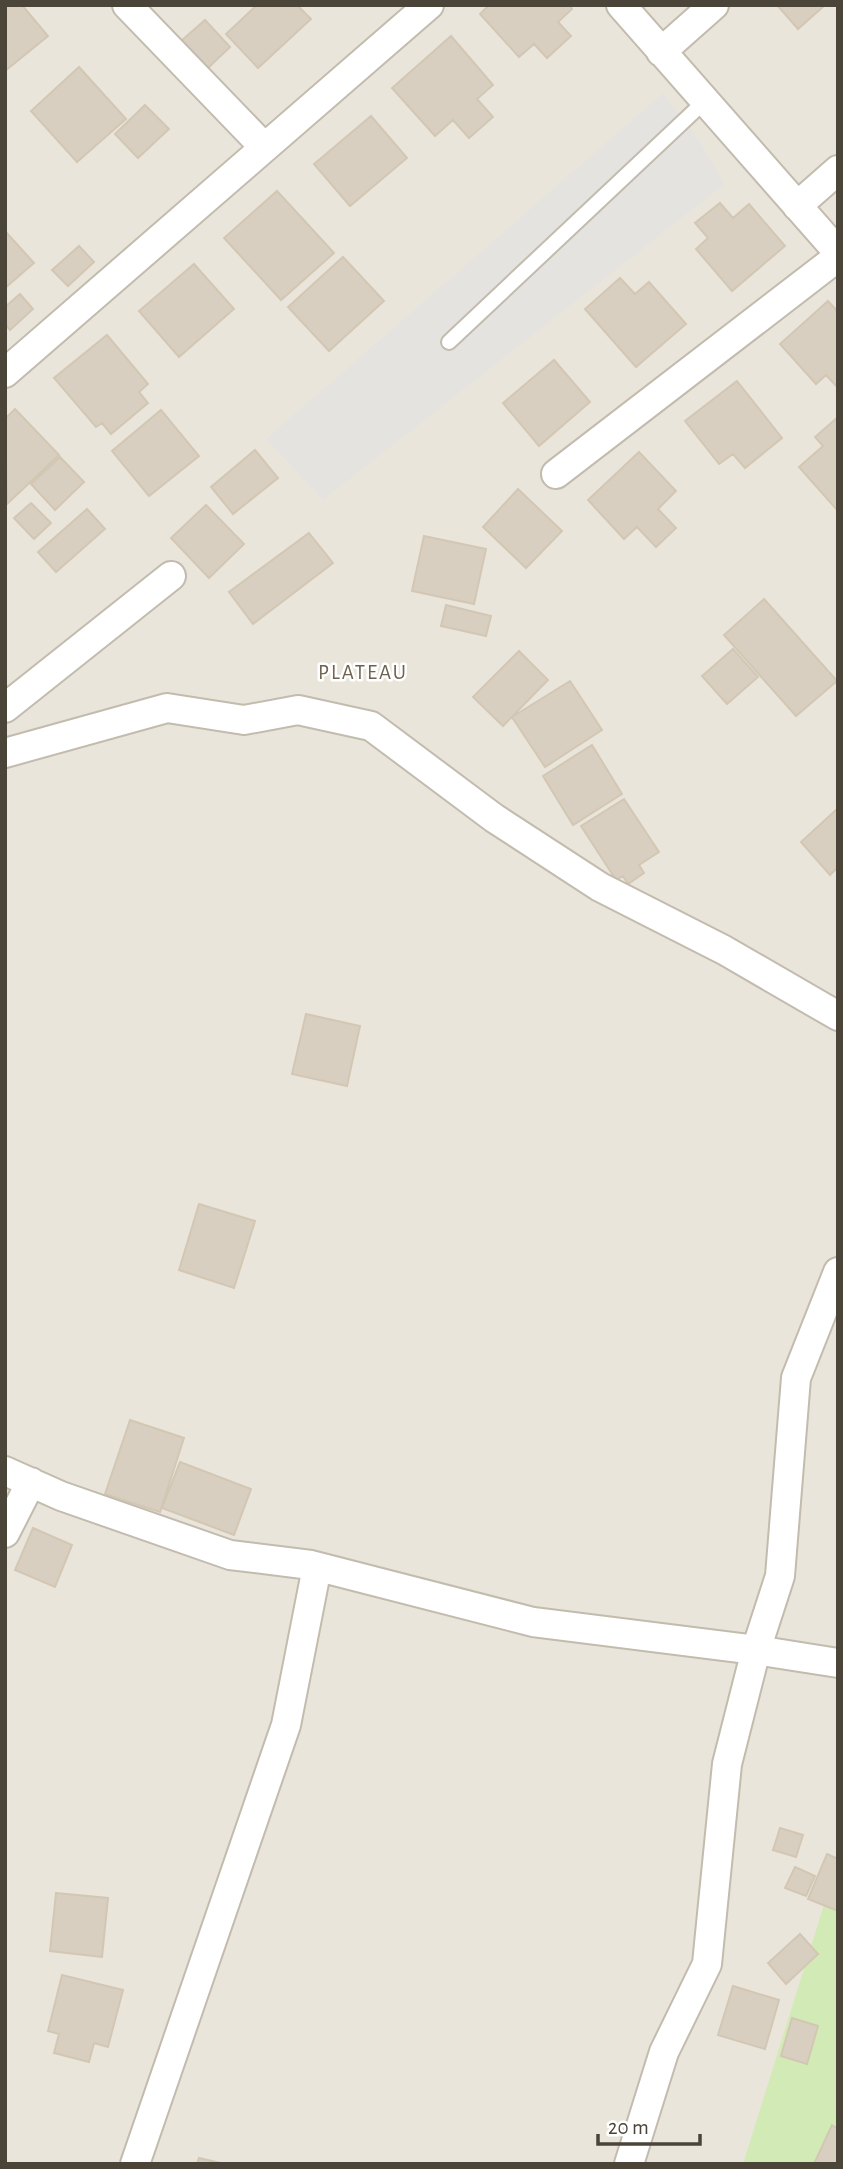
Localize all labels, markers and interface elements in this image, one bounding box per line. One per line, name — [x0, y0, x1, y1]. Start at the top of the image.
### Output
district label: PLATEAU — [318, 662, 408, 683]
scale bar — [598, 2102, 700, 2146]
text: 20 m — [608, 2117, 649, 2138]

